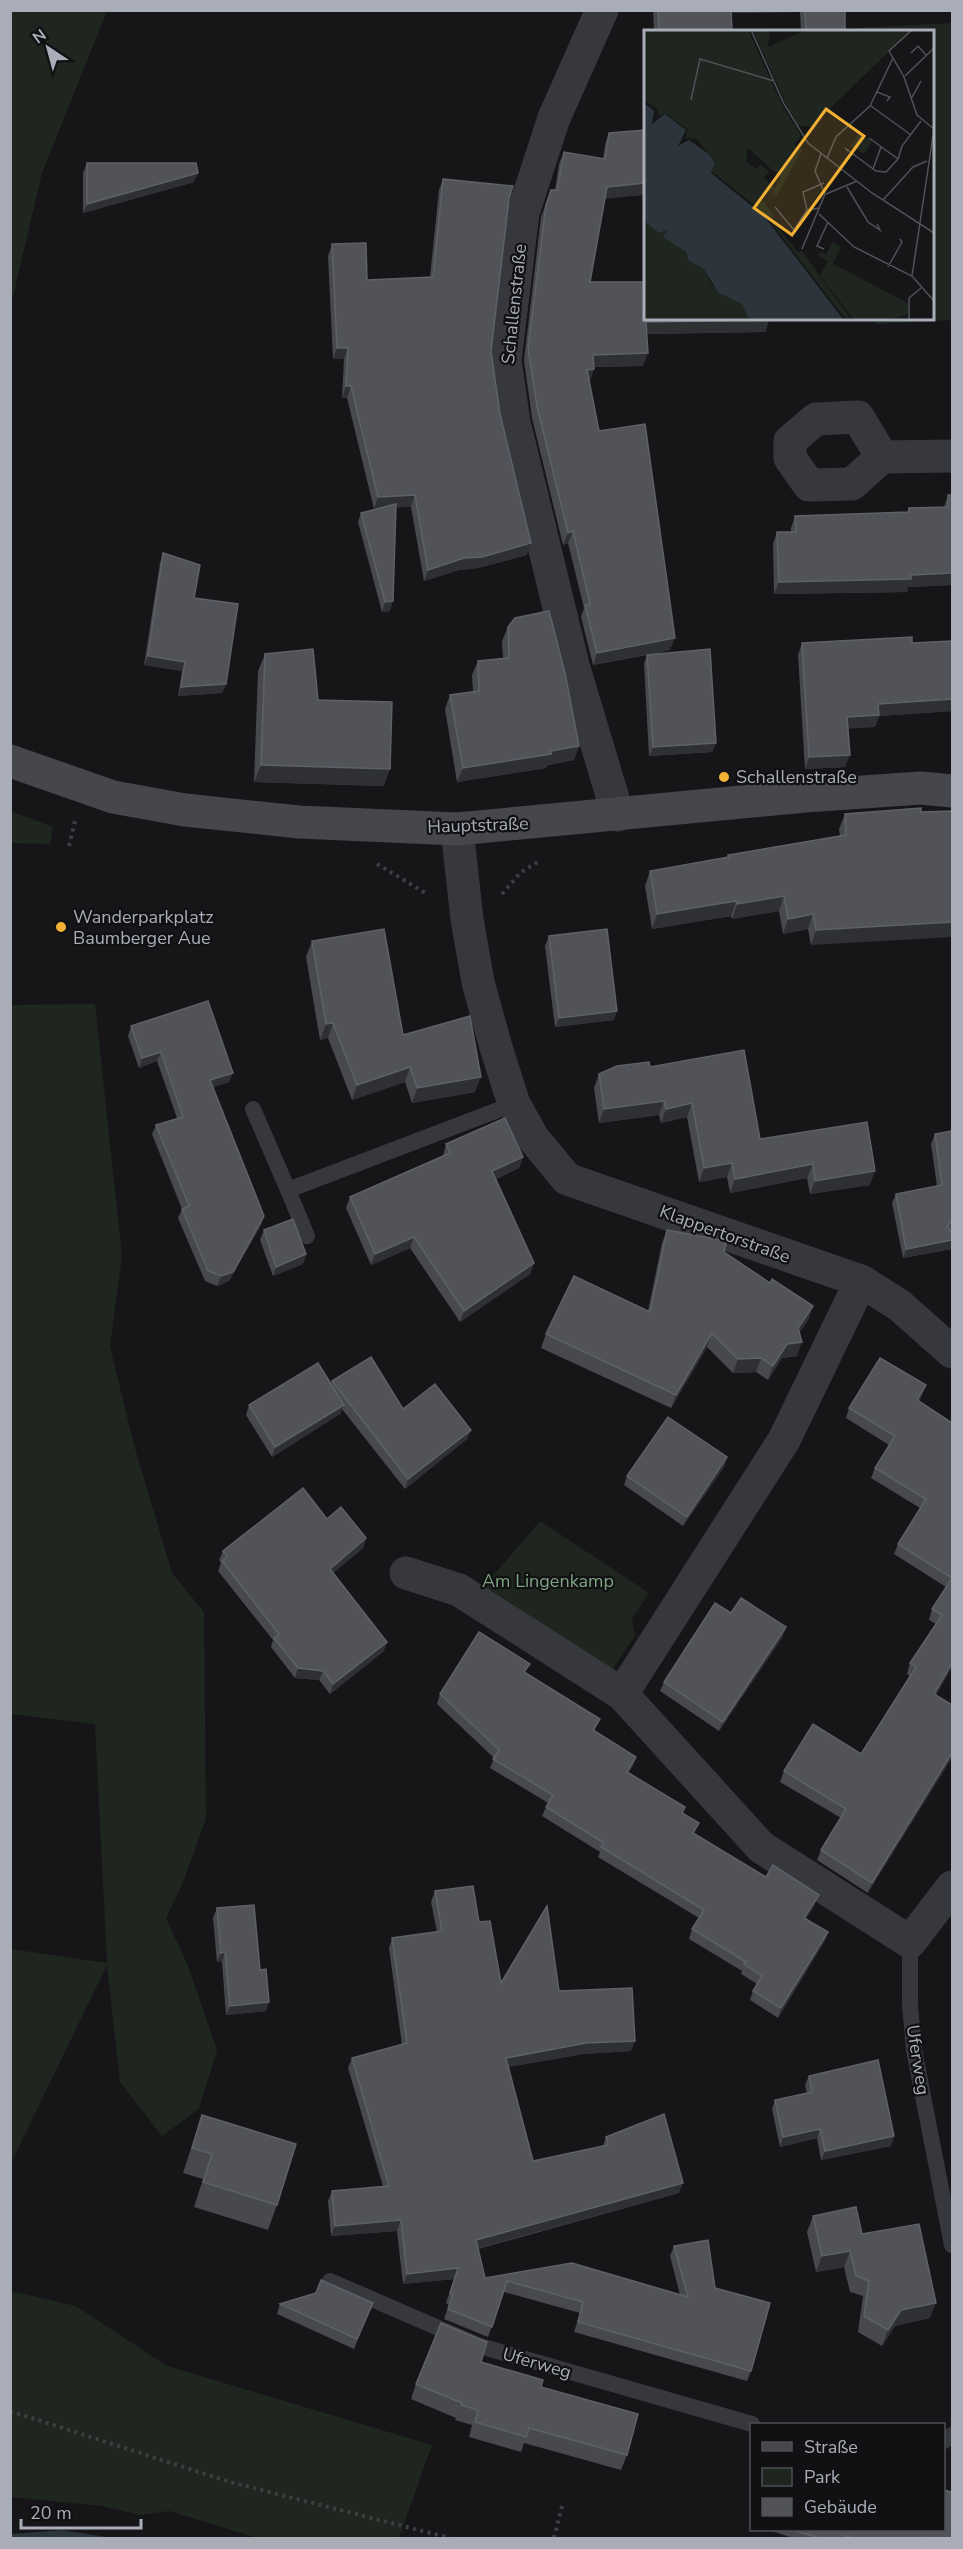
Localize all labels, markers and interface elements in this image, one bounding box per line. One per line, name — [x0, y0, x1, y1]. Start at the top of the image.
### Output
north arrow — [18, 18, 78, 78]
text: N — [28, 24, 51, 49]
inset map — [644, 30, 933, 320]
street label: Schallenstraße — [496, 243, 532, 365]
place label: Schallenstraße — [736, 765, 857, 789]
marker: Schallenstraße — [717, 770, 731, 784]
street label: Hauptstraße — [427, 811, 529, 839]
place label: Wanderparkplatz Baumberger Aue — [73, 905, 214, 950]
marker: Wanderparkplatz Baumberger Aue — [54, 920, 68, 934]
street label: Klappertorstraße — [656, 1199, 794, 1269]
park label: Am Lingenkamp — [482, 1569, 614, 1593]
street label: Uferweg — [901, 2023, 935, 2097]
street label: Uferweg — [500, 2342, 574, 2384]
legend — [750, 2423, 945, 2531]
text: Straße — [804, 2435, 858, 2459]
text: Park — [804, 2465, 841, 2489]
scale bar — [21, 2492, 141, 2530]
text: Gebäude — [804, 2495, 877, 2519]
text: 20 m — [30, 2501, 72, 2525]

